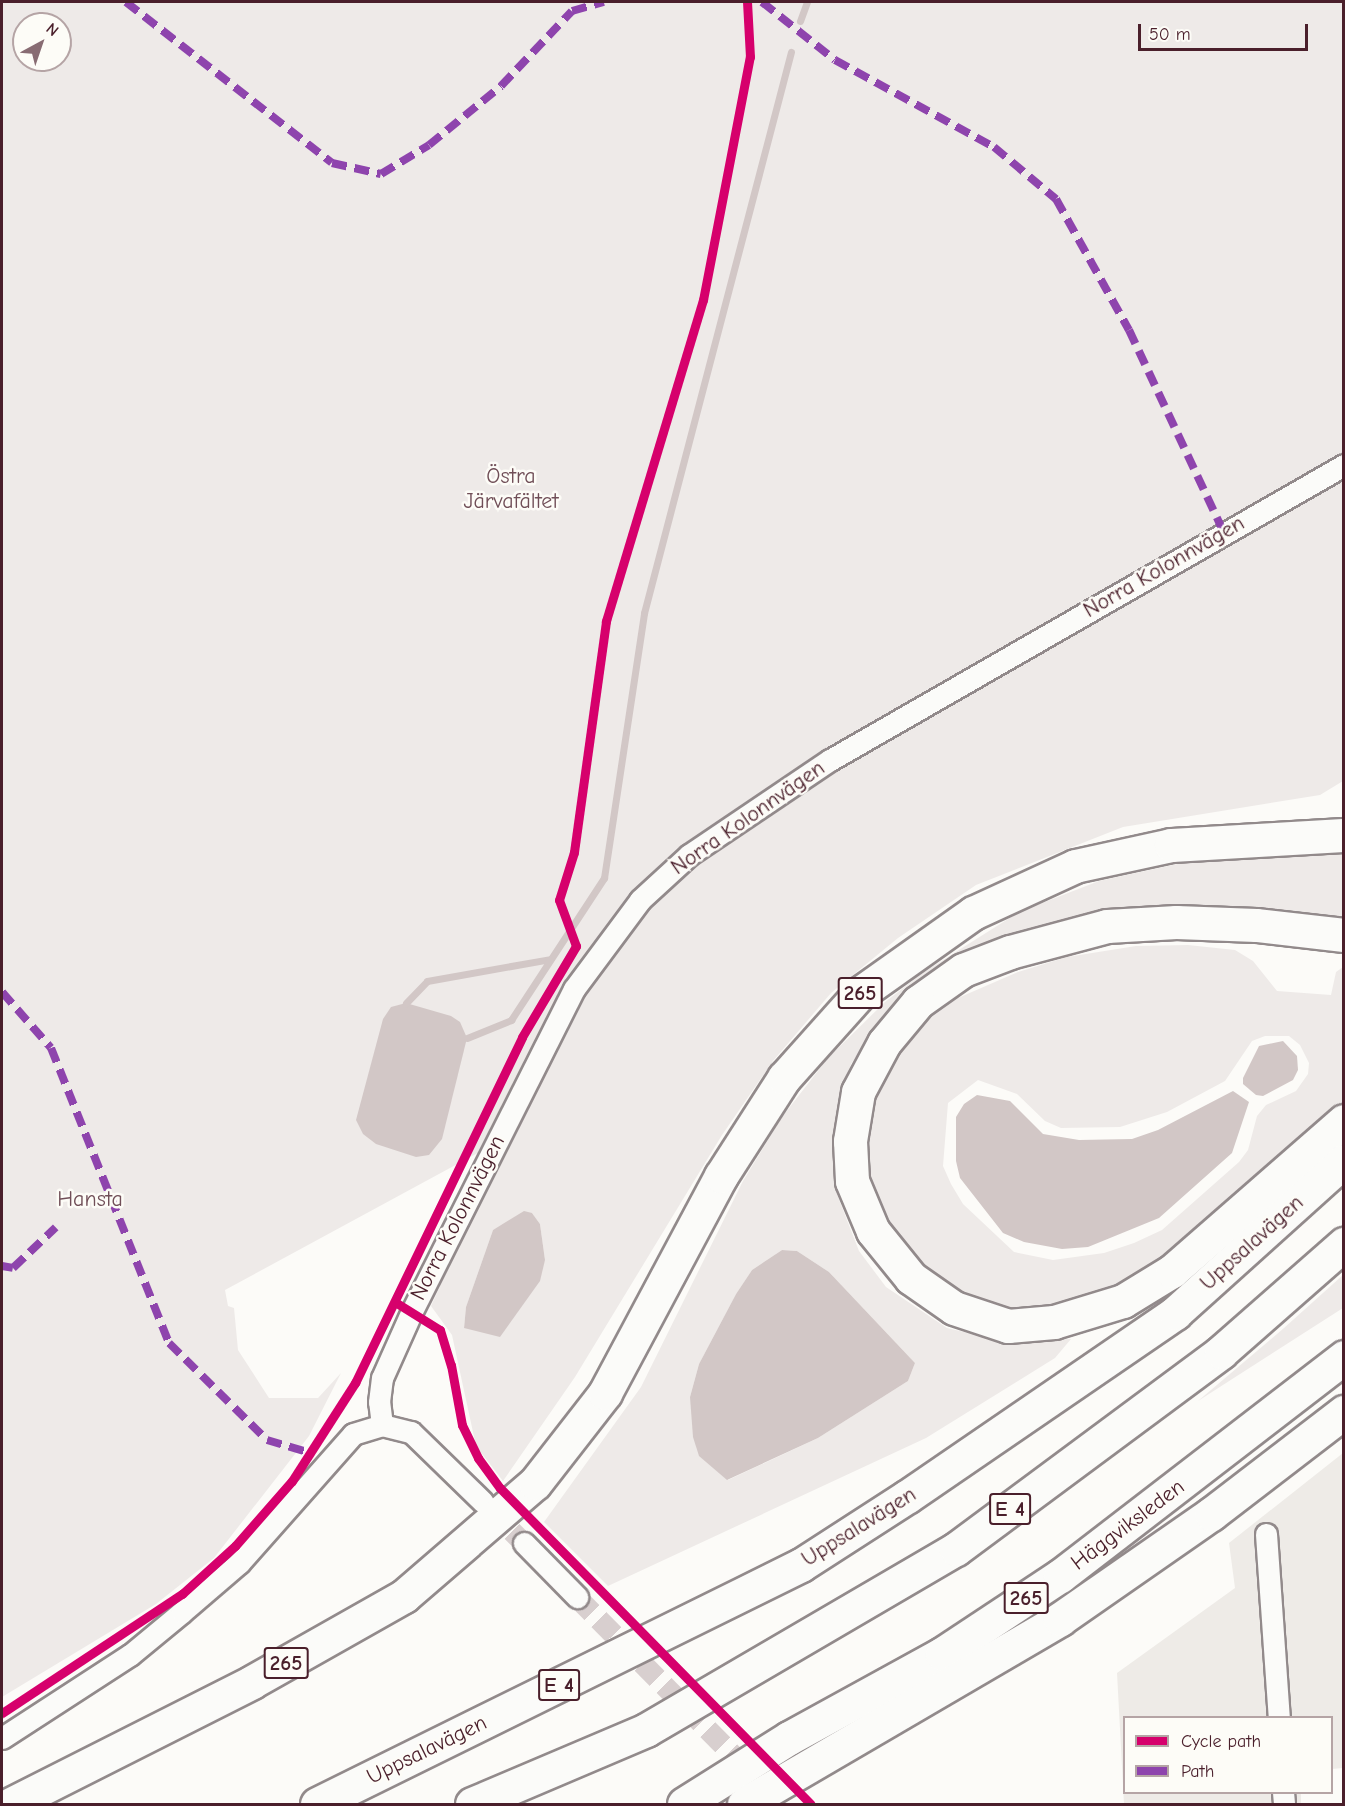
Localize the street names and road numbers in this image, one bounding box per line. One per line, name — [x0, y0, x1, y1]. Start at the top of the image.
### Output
street label: Norra Kolonnvägen — [1079, 510, 1249, 624]
street label: Norra Kolonnvägen — [666, 755, 830, 881]
road number: 265 — [838, 975, 882, 1011]
street label: Norra Kolonnvägen — [405, 1131, 511, 1305]
street label: Uppsalavägen — [1195, 1190, 1309, 1296]
street label: Häggviksleden — [1066, 1474, 1190, 1576]
street label: Uppsalavägen — [797, 1481, 921, 1573]
road number: E 4 — [989, 1491, 1031, 1527]
road number: 265 — [1004, 1580, 1048, 1616]
road number: 265 — [264, 1645, 308, 1681]
road number: E 4 — [538, 1667, 580, 1703]
street label: Uppsalavägen — [363, 1710, 491, 1790]

